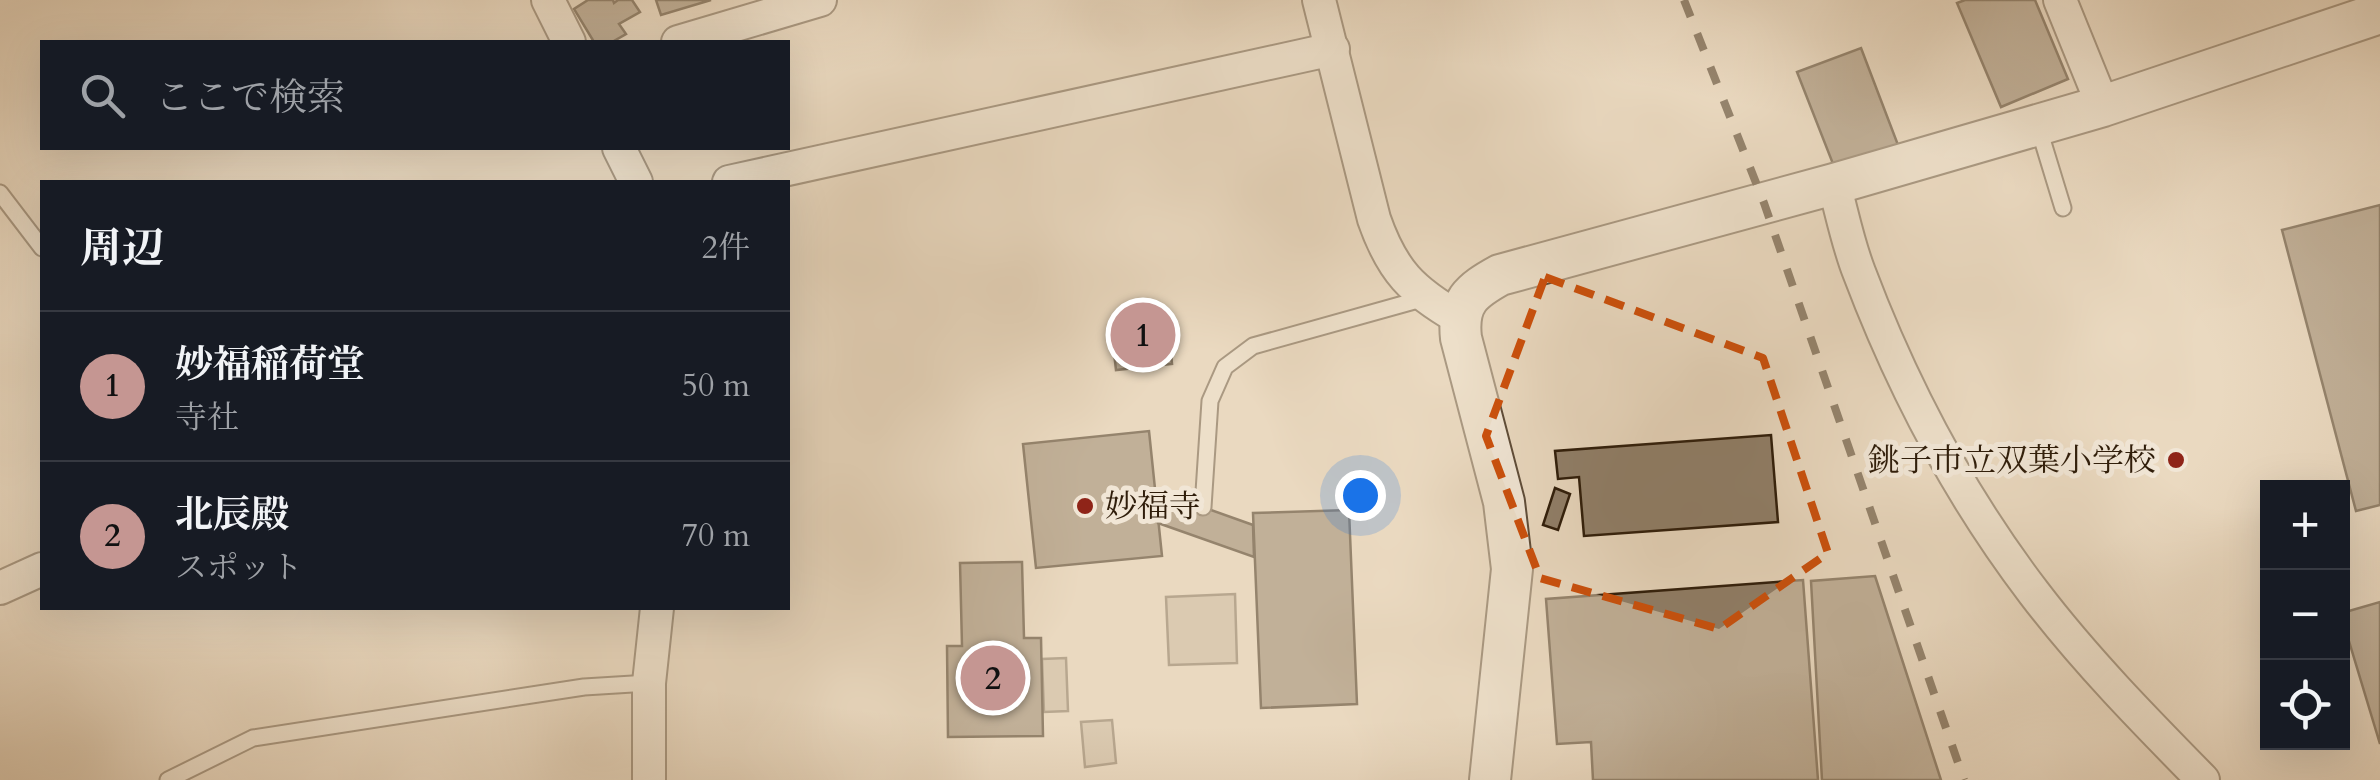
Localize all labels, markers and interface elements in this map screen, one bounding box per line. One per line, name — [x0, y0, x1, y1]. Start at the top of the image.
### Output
search box — [40, 40, 790, 150]
icon: search — [75, 68, 130, 123]
text: ここで検索 — [155, 72, 345, 124]
text: 周辺 — [80, 220, 164, 277]
text: 2件 — [702, 226, 750, 270]
pin: 1 — [1110, 298, 1176, 372]
text: 妙福稲荷堂 — [175, 339, 365, 391]
text: 1 — [104, 364, 121, 408]
text: 50 m — [682, 364, 750, 408]
text: 寺社 — [175, 396, 239, 440]
place label: 銚子市立双葉小学校 — [1868, 439, 2156, 483]
marker: 銚子市立双葉小学校 — [2165, 449, 2187, 471]
your location — [1335, 470, 1386, 521]
map controls — [2260, 480, 2350, 750]
button: + — [2260, 480, 2350, 570]
place label: 妙福寺 — [1105, 485, 1201, 529]
text: 北辰殿 — [175, 489, 289, 541]
marker: 妙福寺 — [1074, 495, 1096, 517]
text: 2 — [104, 514, 121, 558]
text: 70 m — [682, 514, 750, 558]
text: スポット — [175, 546, 303, 590]
button: − — [2260, 570, 2350, 660]
pin: 2 — [960, 640, 1026, 716]
button: locate — [2260, 660, 2350, 750]

